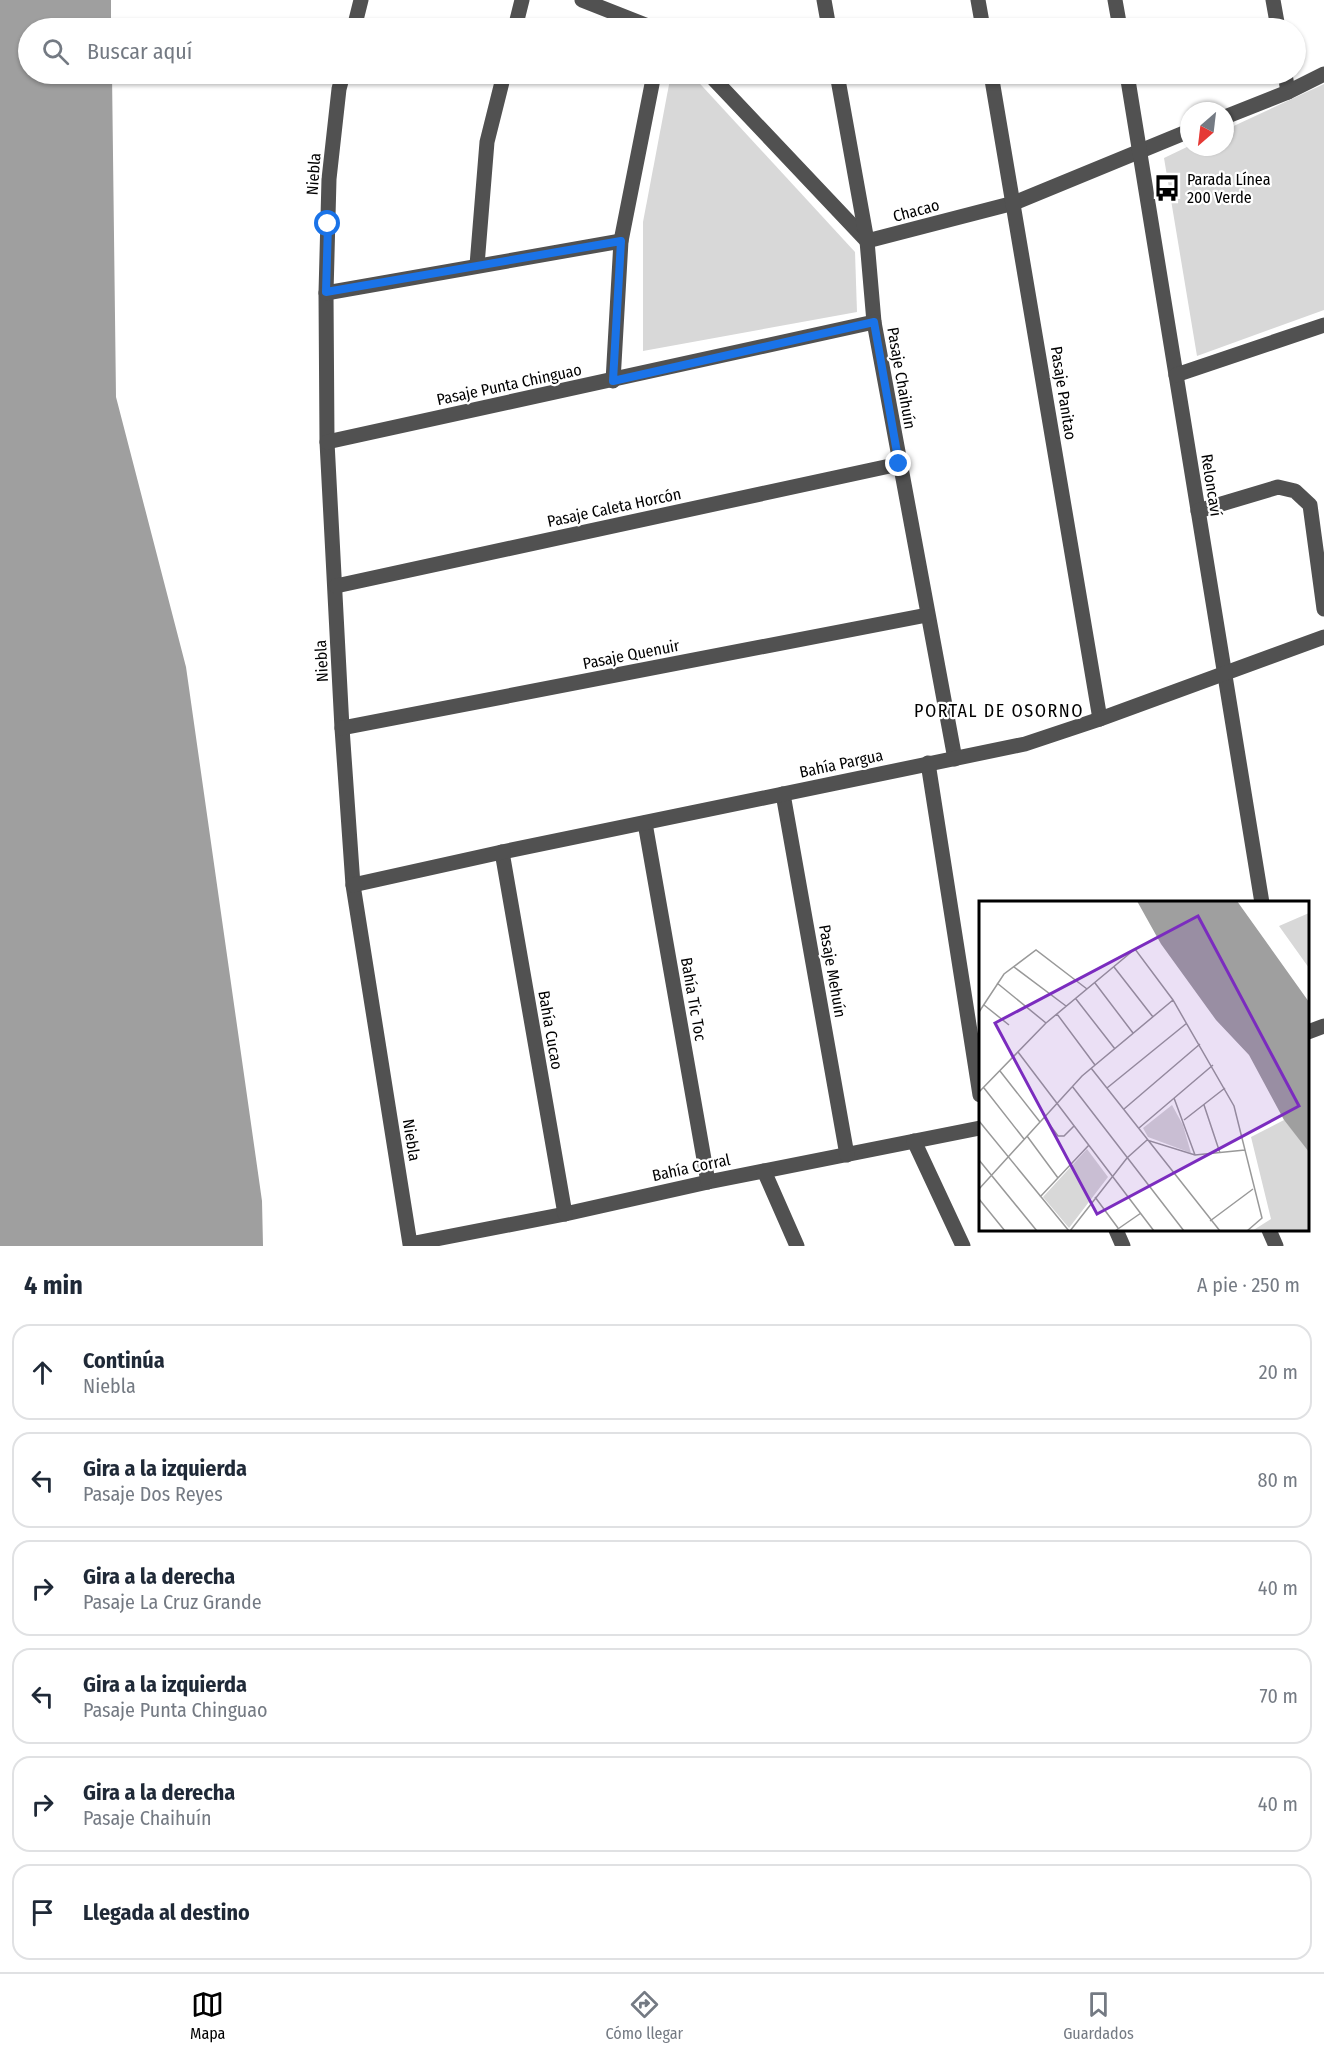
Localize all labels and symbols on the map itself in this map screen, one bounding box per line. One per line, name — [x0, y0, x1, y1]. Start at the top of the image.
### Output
north arrow — [1180, 102, 1234, 156]
street label: Niebla — [303, 152, 324, 196]
place label: Parada Línea 200 Verde — [1187, 170, 1271, 207]
bus stop icon: Parada Línea 200 Verde — [1152, 173, 1182, 203]
street label: Chacao — [891, 195, 941, 226]
route start — [314, 210, 340, 236]
street label: Pasaje Chaihuín — [883, 326, 920, 430]
street label: Pasaje Panitao — [1047, 345, 1080, 441]
street label: Pasaje Punta Chinguao — [435, 360, 583, 409]
route end — [885, 450, 911, 476]
street label: Reloncaví — [1197, 453, 1226, 518]
street label: Pasaje Caleta Horcón — [545, 484, 683, 531]
street label: Pasaje Quenuir — [581, 636, 681, 673]
street label: Niebla — [311, 639, 332, 683]
district label: PORTAL DE OSORNO — [914, 700, 1084, 722]
street label: Bahía Pargua — [798, 745, 885, 782]
inset map — [979, 901, 1309, 1231]
street label: Pasaje Mehuín — [815, 923, 850, 1019]
street label: Bahía Tic Toc — [677, 956, 710, 1042]
street label: Bahía Cucao — [534, 989, 567, 1071]
street label: Niebla — [399, 1118, 424, 1163]
street label: Bahía Corral — [650, 1150, 732, 1185]

